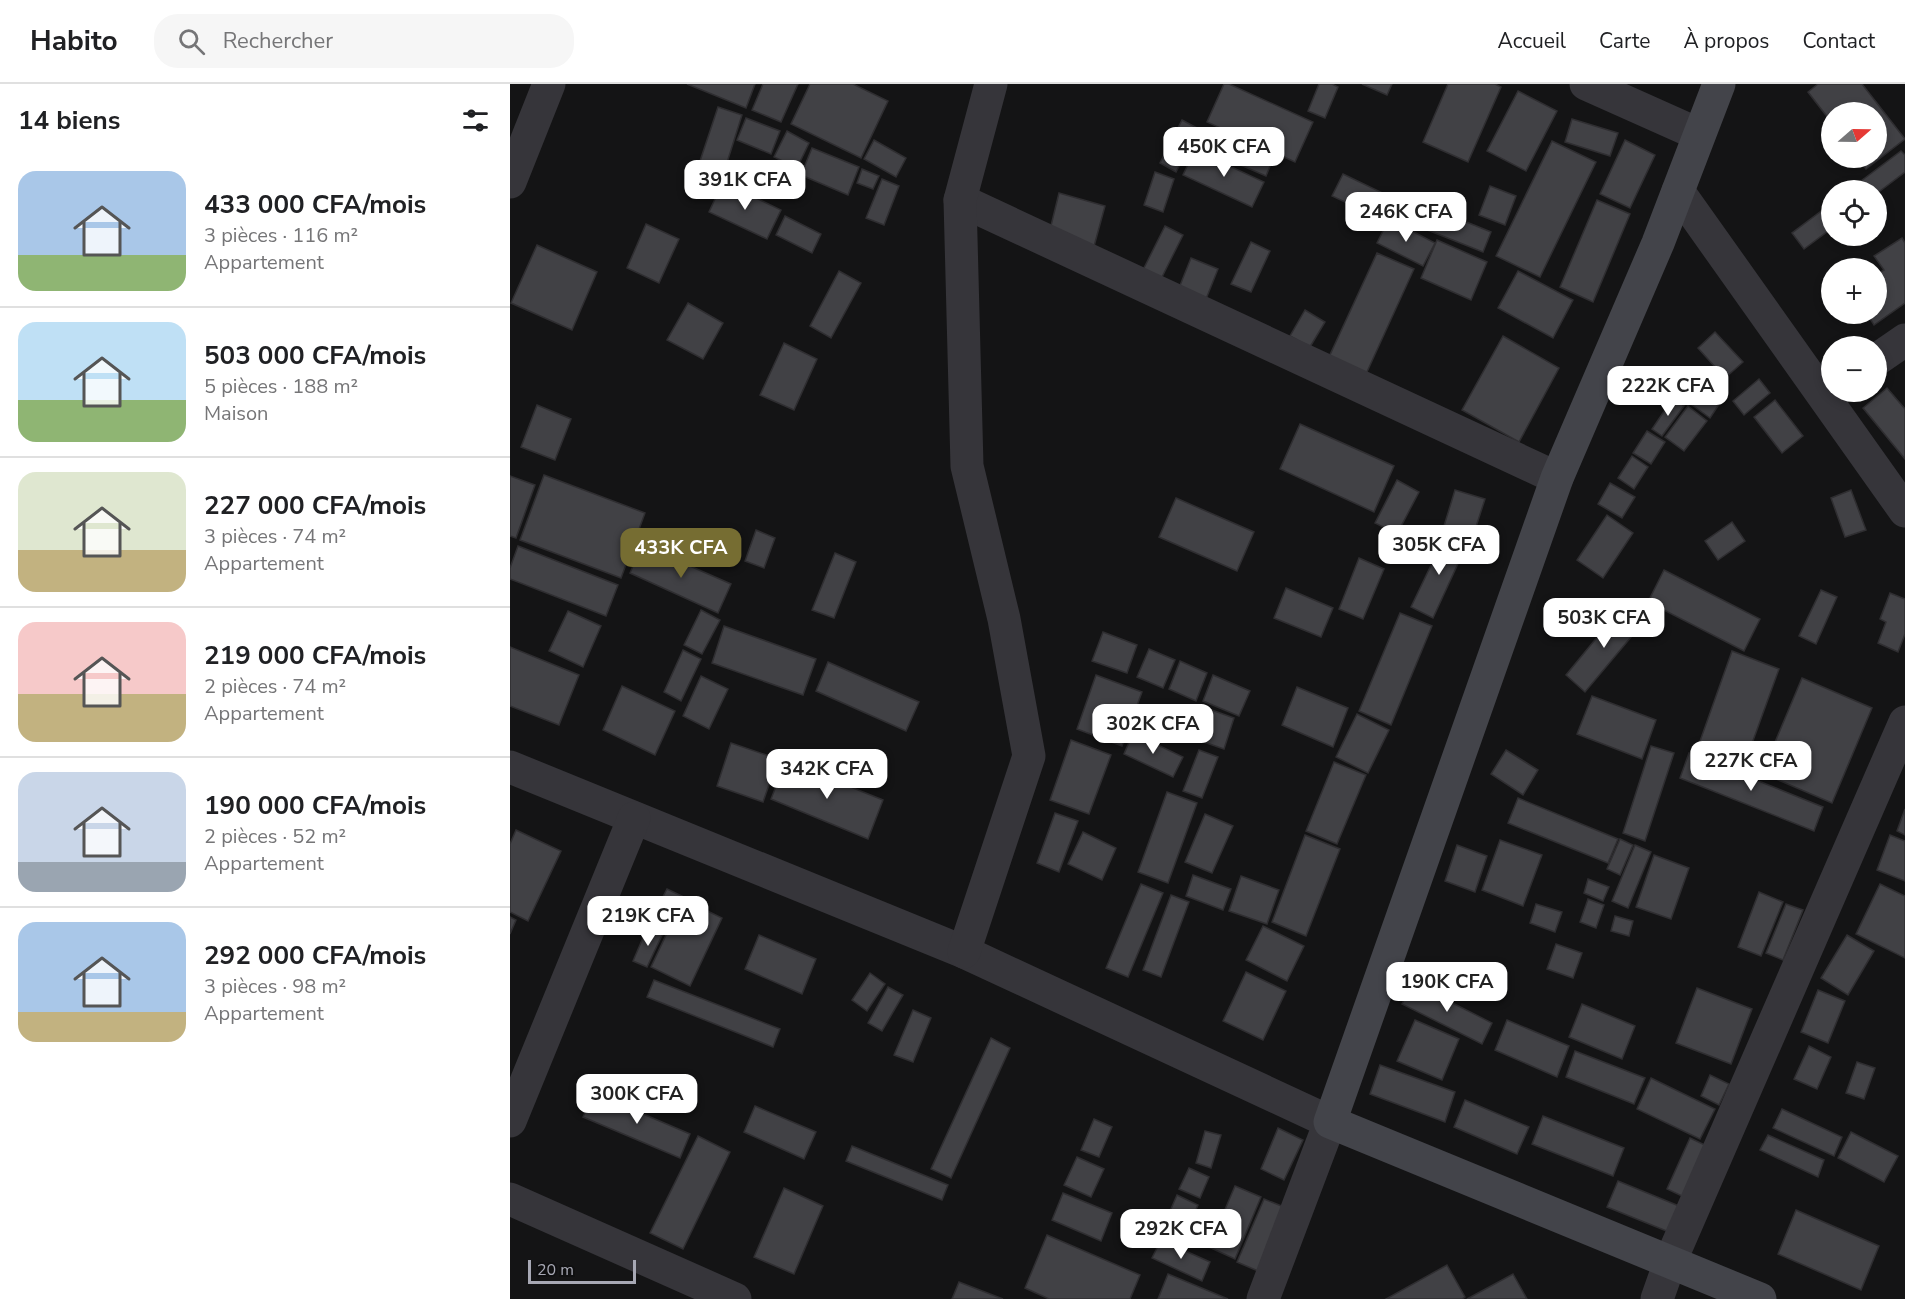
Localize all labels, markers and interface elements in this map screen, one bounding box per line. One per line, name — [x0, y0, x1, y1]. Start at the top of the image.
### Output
search box — [154, 14, 574, 68]
text: Habito — [30, 22, 118, 60]
icon: search — [175, 25, 208, 58]
text: Rechercher — [223, 26, 333, 56]
text: Accueil — [1497, 27, 1566, 55]
text: Carte — [1599, 27, 1650, 55]
text: À propos — [1683, 27, 1769, 55]
text: Contact — [1802, 27, 1875, 55]
north arrow — [1821, 102, 1887, 168]
map controls — [1821, 102, 1887, 402]
text: 14 biens — [18, 103, 120, 138]
icon: filters — [459, 104, 492, 137]
pin: 450K CFA — [1162, 127, 1286, 178]
text: 450K CFA — [1177, 133, 1271, 160]
pin: 391K CFA — [683, 160, 807, 211]
text: 391K CFA — [698, 166, 792, 193]
button: locate — [1821, 180, 1887, 246]
text: 433 000 CFA/mois — [204, 187, 426, 222]
pin: 246K CFA — [1344, 192, 1468, 243]
icon: home — [66, 195, 138, 267]
text: 246K CFA — [1359, 198, 1453, 225]
text: 3 pièces · 116 m² — [204, 222, 358, 249]
text: Appartement — [204, 249, 324, 276]
button: + — [1821, 258, 1887, 324]
button: − — [1821, 336, 1887, 402]
text: 503 000 CFA/mois — [204, 338, 426, 373]
icon: home — [66, 346, 138, 418]
pin: 222K CFA — [1606, 366, 1730, 417]
text: 222K CFA — [1621, 372, 1715, 399]
text: 5 pièces · 188 m² — [204, 373, 358, 400]
text: Maison — [204, 400, 268, 427]
text: 227 000 CFA/mois — [204, 488, 426, 523]
icon: home — [66, 496, 138, 568]
text: 3 pièces · 74 m² — [204, 523, 346, 550]
pin: 305K CFA — [1377, 525, 1501, 576]
pin: 433K CFA — [619, 528, 743, 579]
text: 305K CFA — [1392, 531, 1486, 558]
text: 433K CFA — [634, 534, 728, 561]
text: Appartement — [204, 550, 324, 577]
pin: 503K CFA — [1542, 598, 1666, 649]
text: 503K CFA — [1557, 604, 1651, 631]
text: 219 000 CFA/mois — [204, 638, 426, 673]
icon: home — [66, 646, 138, 718]
text: 2 pièces · 74 m² — [204, 673, 346, 700]
text: Appartement — [204, 700, 324, 727]
pin: 302K CFA — [1091, 704, 1215, 755]
text: 302K CFA — [1106, 710, 1200, 737]
pin: 227K CFA — [1689, 741, 1813, 792]
text: 227K CFA — [1704, 747, 1798, 774]
pin: 342K CFA — [765, 749, 889, 800]
text: 342K CFA — [780, 755, 874, 782]
text: 190 000 CFA/mois — [204, 788, 426, 823]
icon: home — [66, 796, 138, 868]
text: 2 pièces · 52 m² — [204, 823, 346, 850]
text: Appartement — [204, 850, 324, 877]
pin: 219K CFA — [586, 896, 710, 947]
text: 219K CFA — [601, 902, 695, 929]
text: 292 000 CFA/mois — [204, 938, 426, 973]
icon: home — [66, 946, 138, 1018]
pin: 190K CFA — [1385, 962, 1509, 1013]
text: 190K CFA — [1400, 968, 1494, 995]
text: 3 pièces · 98 m² — [204, 973, 346, 1000]
text: Appartement — [204, 1000, 324, 1027]
pin: 300K CFA — [575, 1074, 699, 1125]
text: 300K CFA — [590, 1080, 684, 1107]
pin: 292K CFA — [1119, 1209, 1243, 1260]
text: 292K CFA — [1134, 1215, 1228, 1242]
scale bar — [528, 1257, 636, 1284]
text: 20 m — [537, 1259, 574, 1281]

